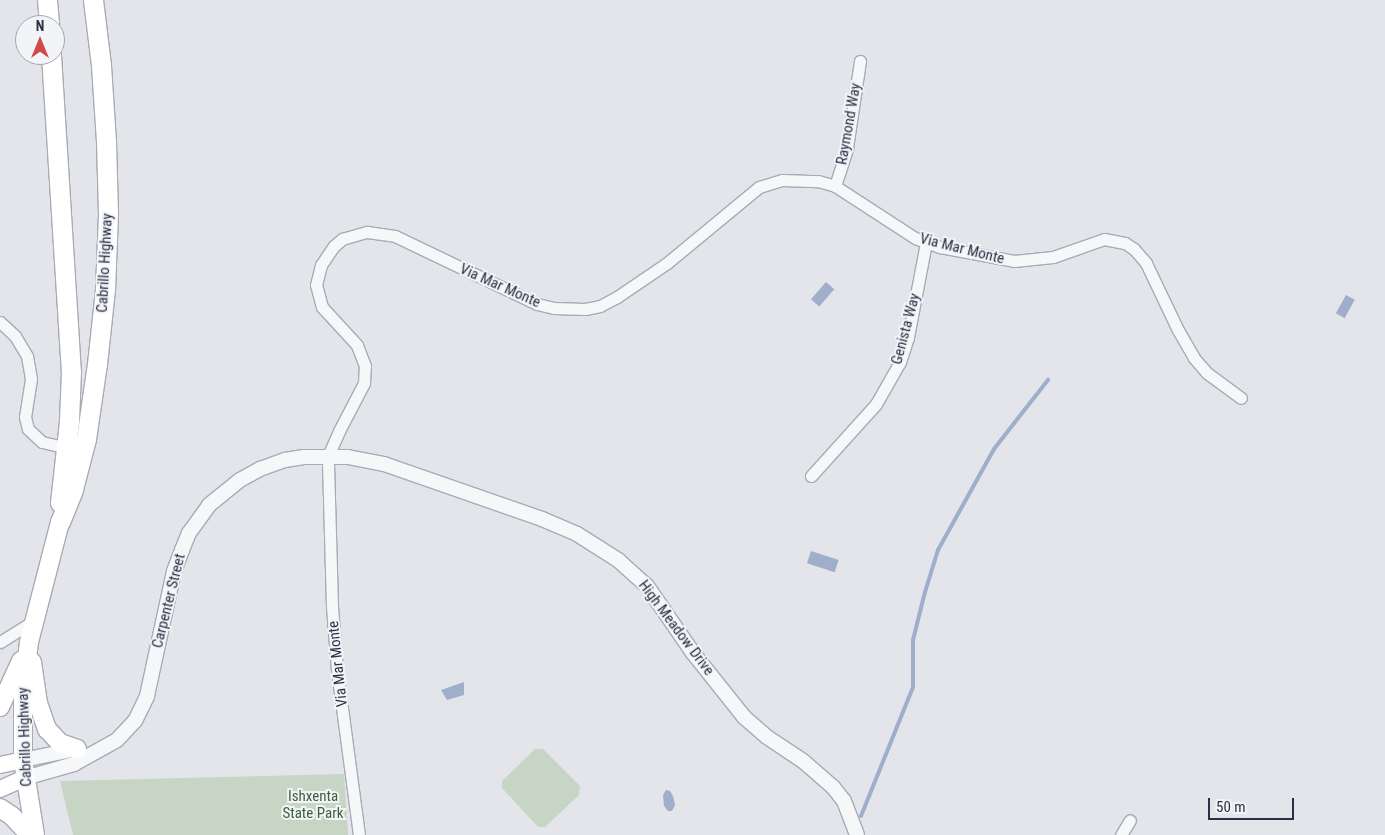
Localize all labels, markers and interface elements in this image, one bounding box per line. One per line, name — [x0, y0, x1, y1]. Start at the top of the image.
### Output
north arrow — [15, 15, 65, 65]
text: N — [36, 18, 44, 34]
street label: Raymond Way — [833, 82, 865, 166]
street label: Cabrillo Highway — [93, 213, 117, 313]
street label: Via Mar Monte — [918, 230, 1006, 268]
street label: Via Mar Monte — [457, 260, 543, 312]
street label: Genista Way — [888, 291, 924, 367]
street label: Carpenter Street — [149, 552, 189, 650]
street label: High Meadow Drive — [634, 577, 718, 679]
street label: Via Mar Monte — [325, 620, 351, 708]
street label: Cabrillo Highway — [14, 687, 36, 787]
park label: Ishxenta State Park — [282, 787, 344, 822]
scale bar — [1210, 788, 1296, 820]
text: 50 m — [1216, 798, 1246, 816]

